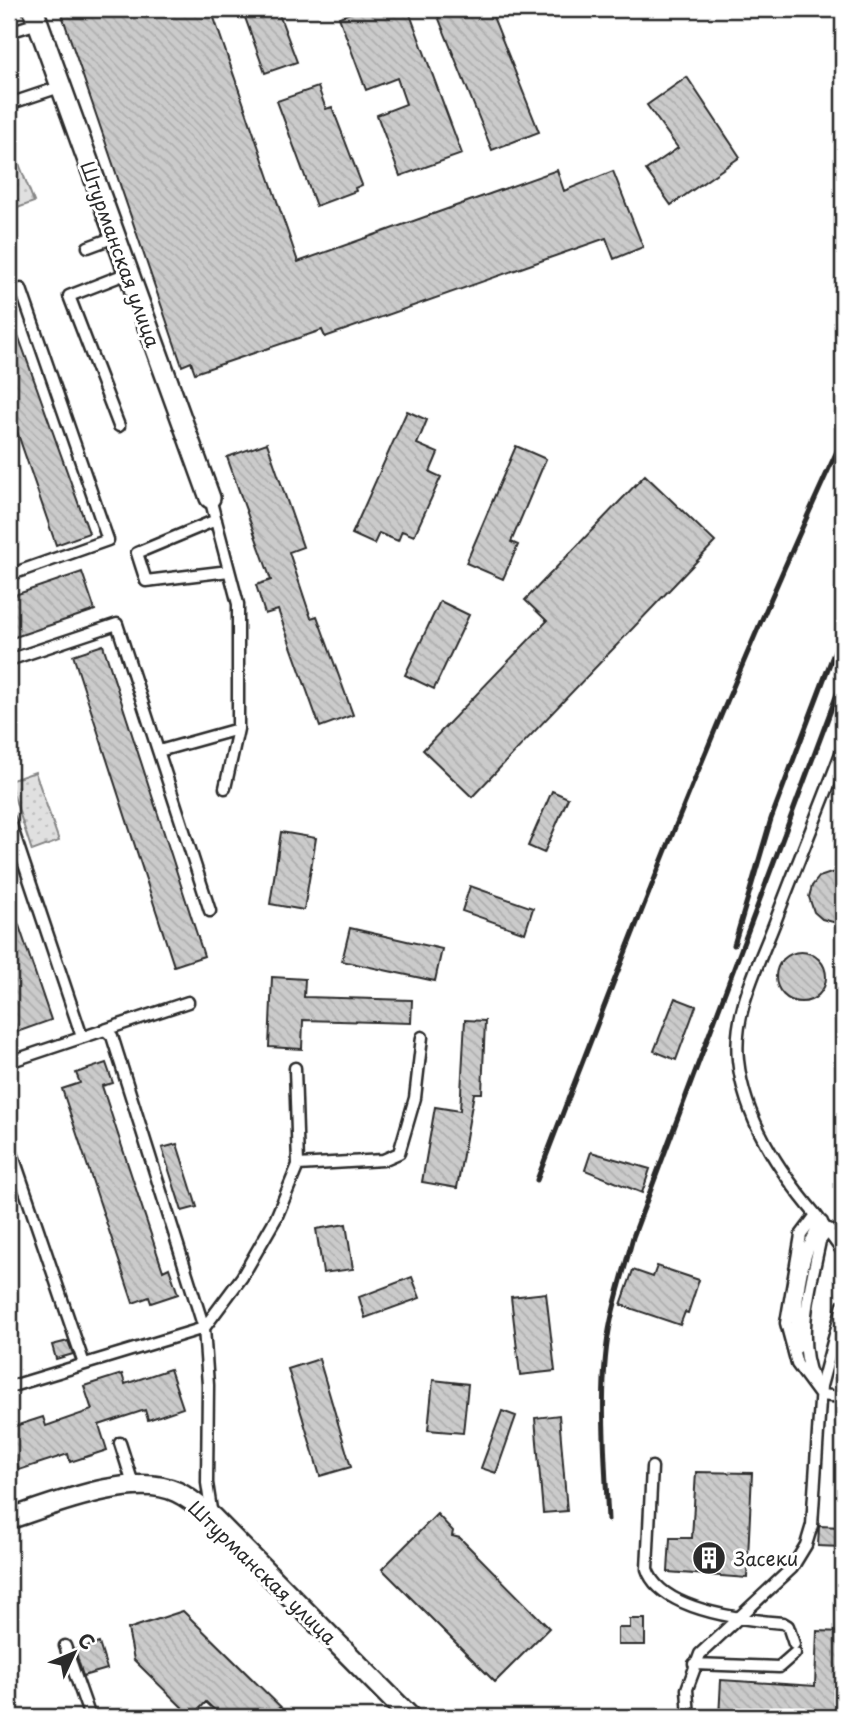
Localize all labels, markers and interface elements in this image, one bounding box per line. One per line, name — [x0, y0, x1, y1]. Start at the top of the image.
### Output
street label: Штурманская улица — [74, 157, 168, 351]
street label: Штурманская улица — [183, 1494, 343, 1650]
building icon: Засеки — [690, 1539, 728, 1577]
place label: Засеки — [733, 1544, 798, 1572]
north arrow — [38, 1618, 108, 1688]
text: С — [72, 1626, 102, 1655]

